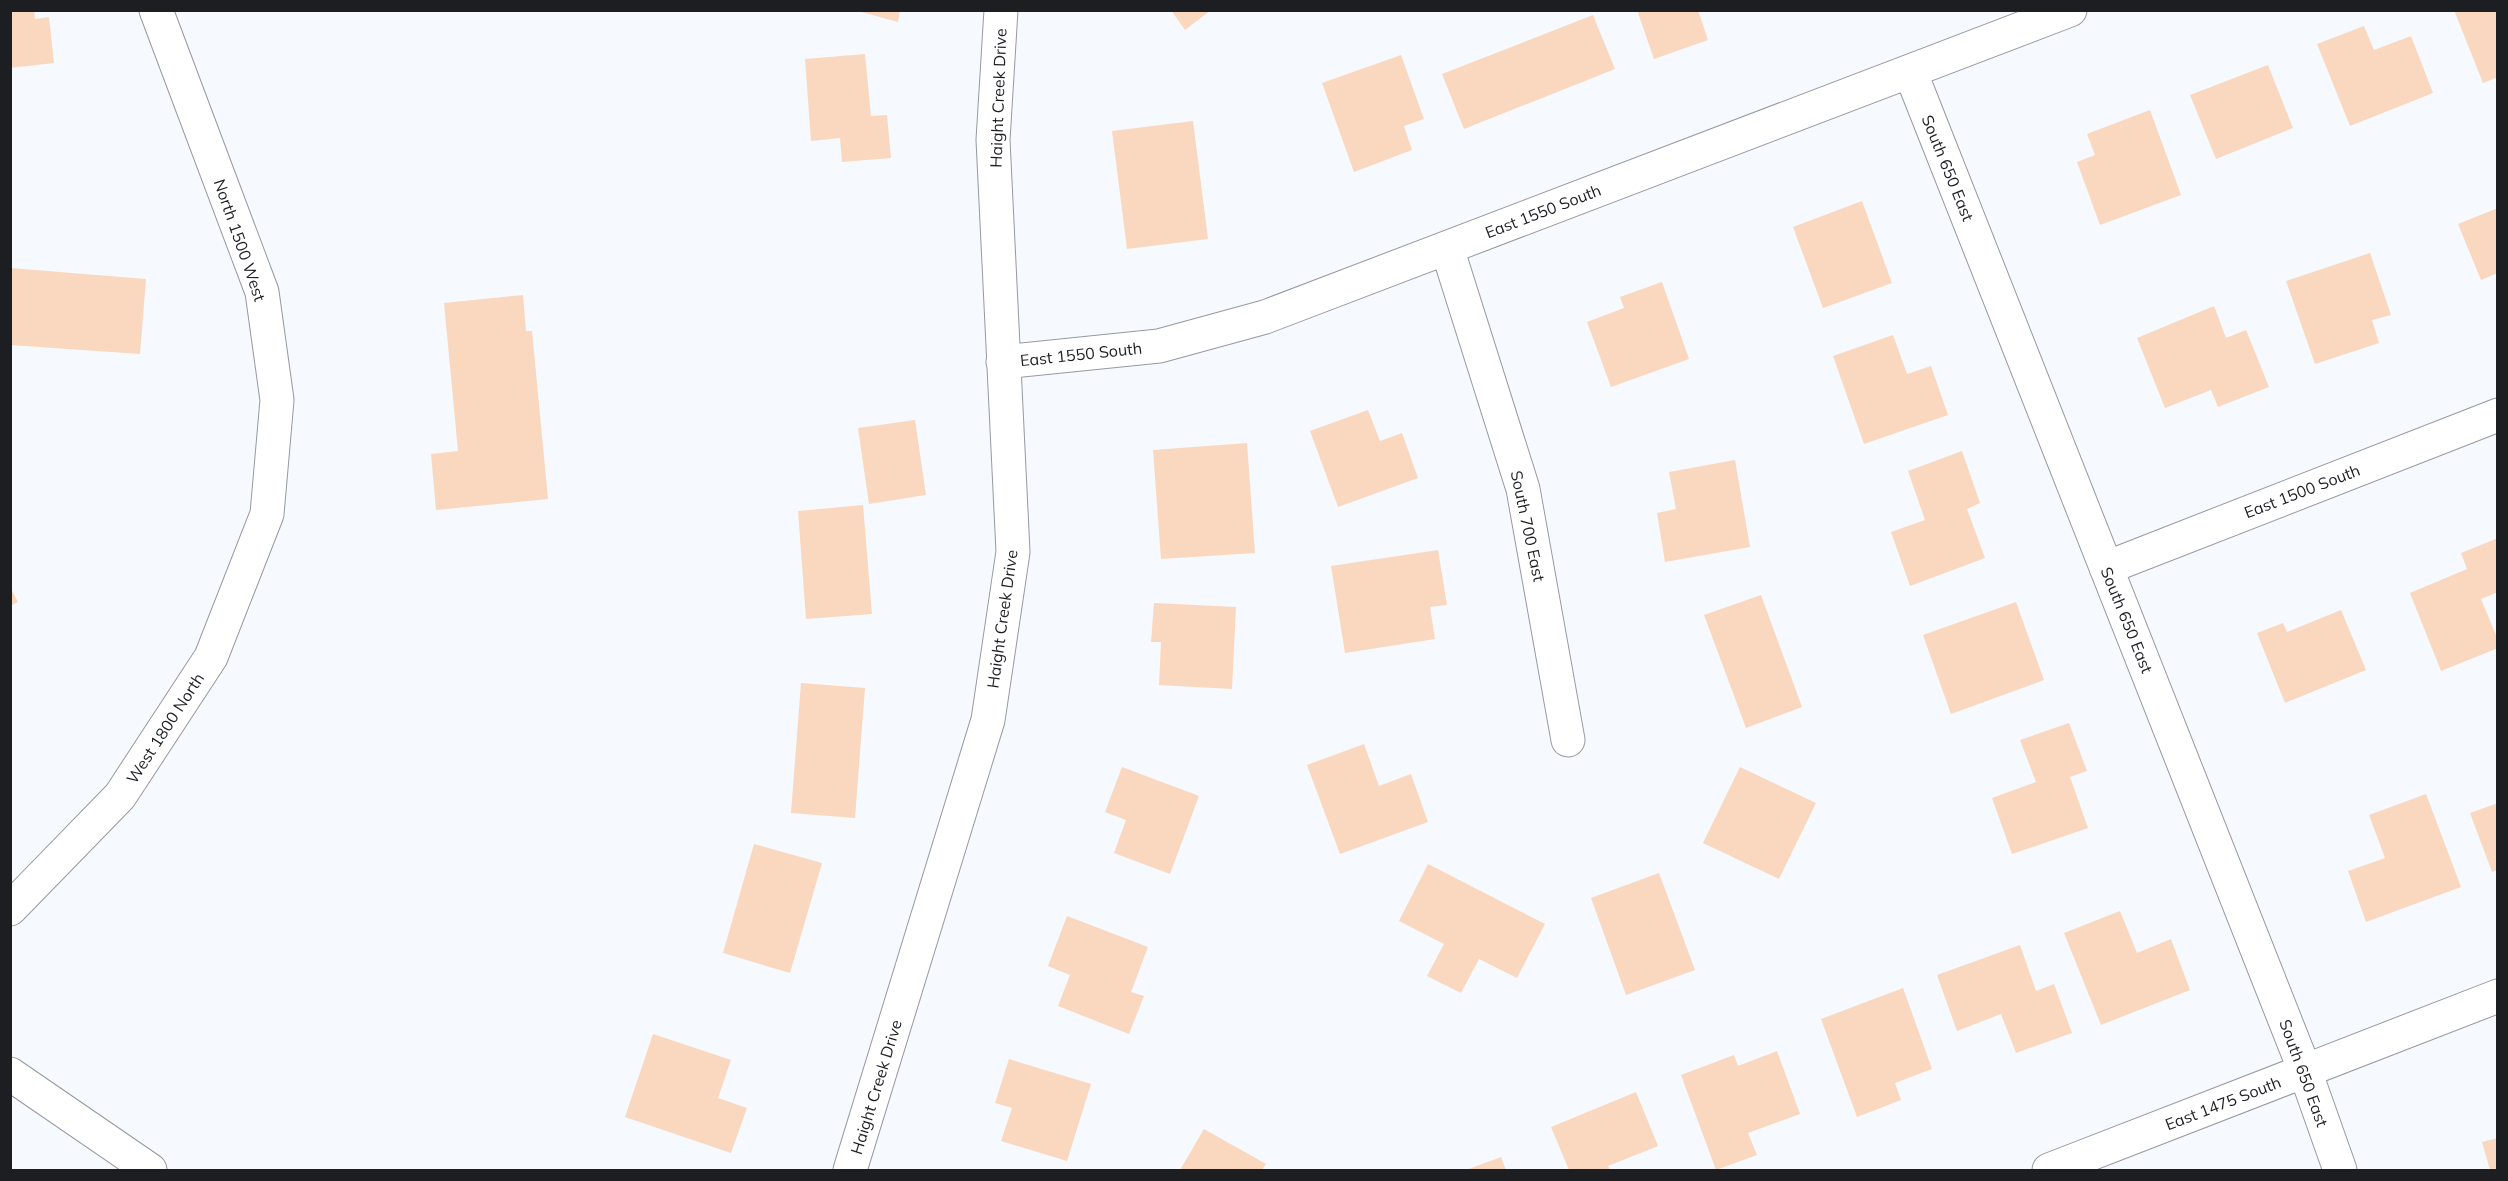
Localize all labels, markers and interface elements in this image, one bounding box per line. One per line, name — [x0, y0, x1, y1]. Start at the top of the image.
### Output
street label: Haight Creek Drive — [986, 28, 1010, 168]
street label: South 650 East — [1918, 112, 1979, 224]
street label: North 1500 West — [210, 176, 270, 304]
street label: East 1550 South — [1482, 180, 1604, 242]
street label: East 1550 South — [1019, 338, 1143, 370]
street label: East 1500 South — [2241, 460, 2363, 522]
street label: South 700 East — [1506, 469, 1550, 584]
street label: Haight Creek Drive — [982, 548, 1022, 690]
street label: South 650 East — [2097, 564, 2158, 676]
street label: West 1800 North — [122, 669, 208, 787]
street label: Haight Creek Drive — [846, 1017, 906, 1157]
street label: South 650 East — [2275, 1017, 2333, 1130]
street label: East 1475 South — [2162, 1072, 2284, 1134]

